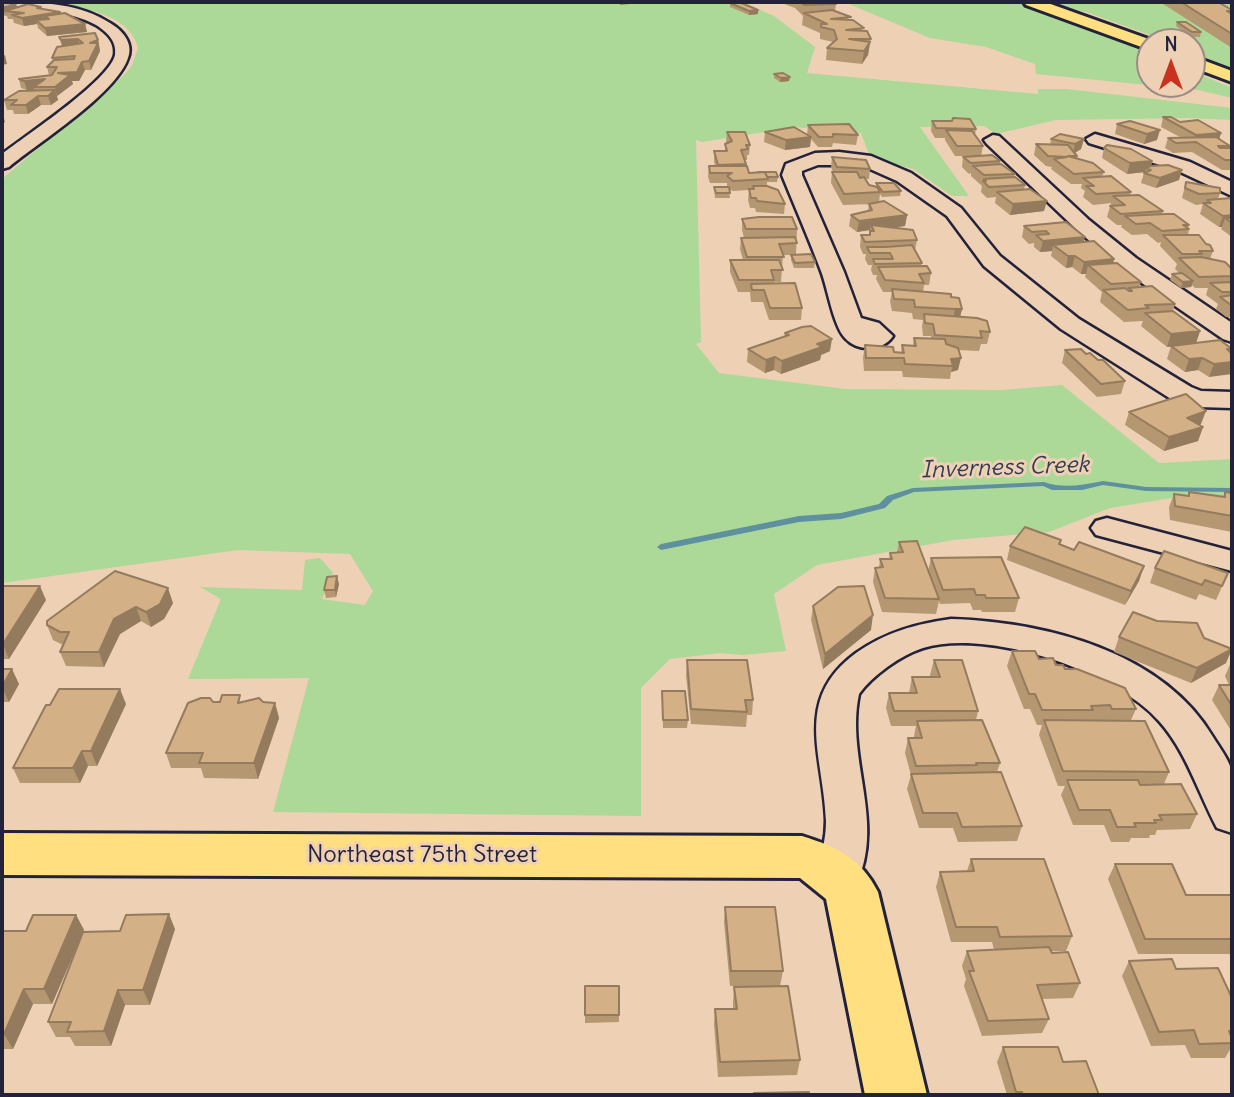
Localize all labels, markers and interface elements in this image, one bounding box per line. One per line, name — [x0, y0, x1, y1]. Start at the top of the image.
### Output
north arrow — [1136, 28, 1206, 98]
text: N — [1164, 32, 1178, 56]
water label: Inverness Creek — [920, 451, 1090, 485]
street label: Northeast 75th Street — [307, 841, 537, 869]

